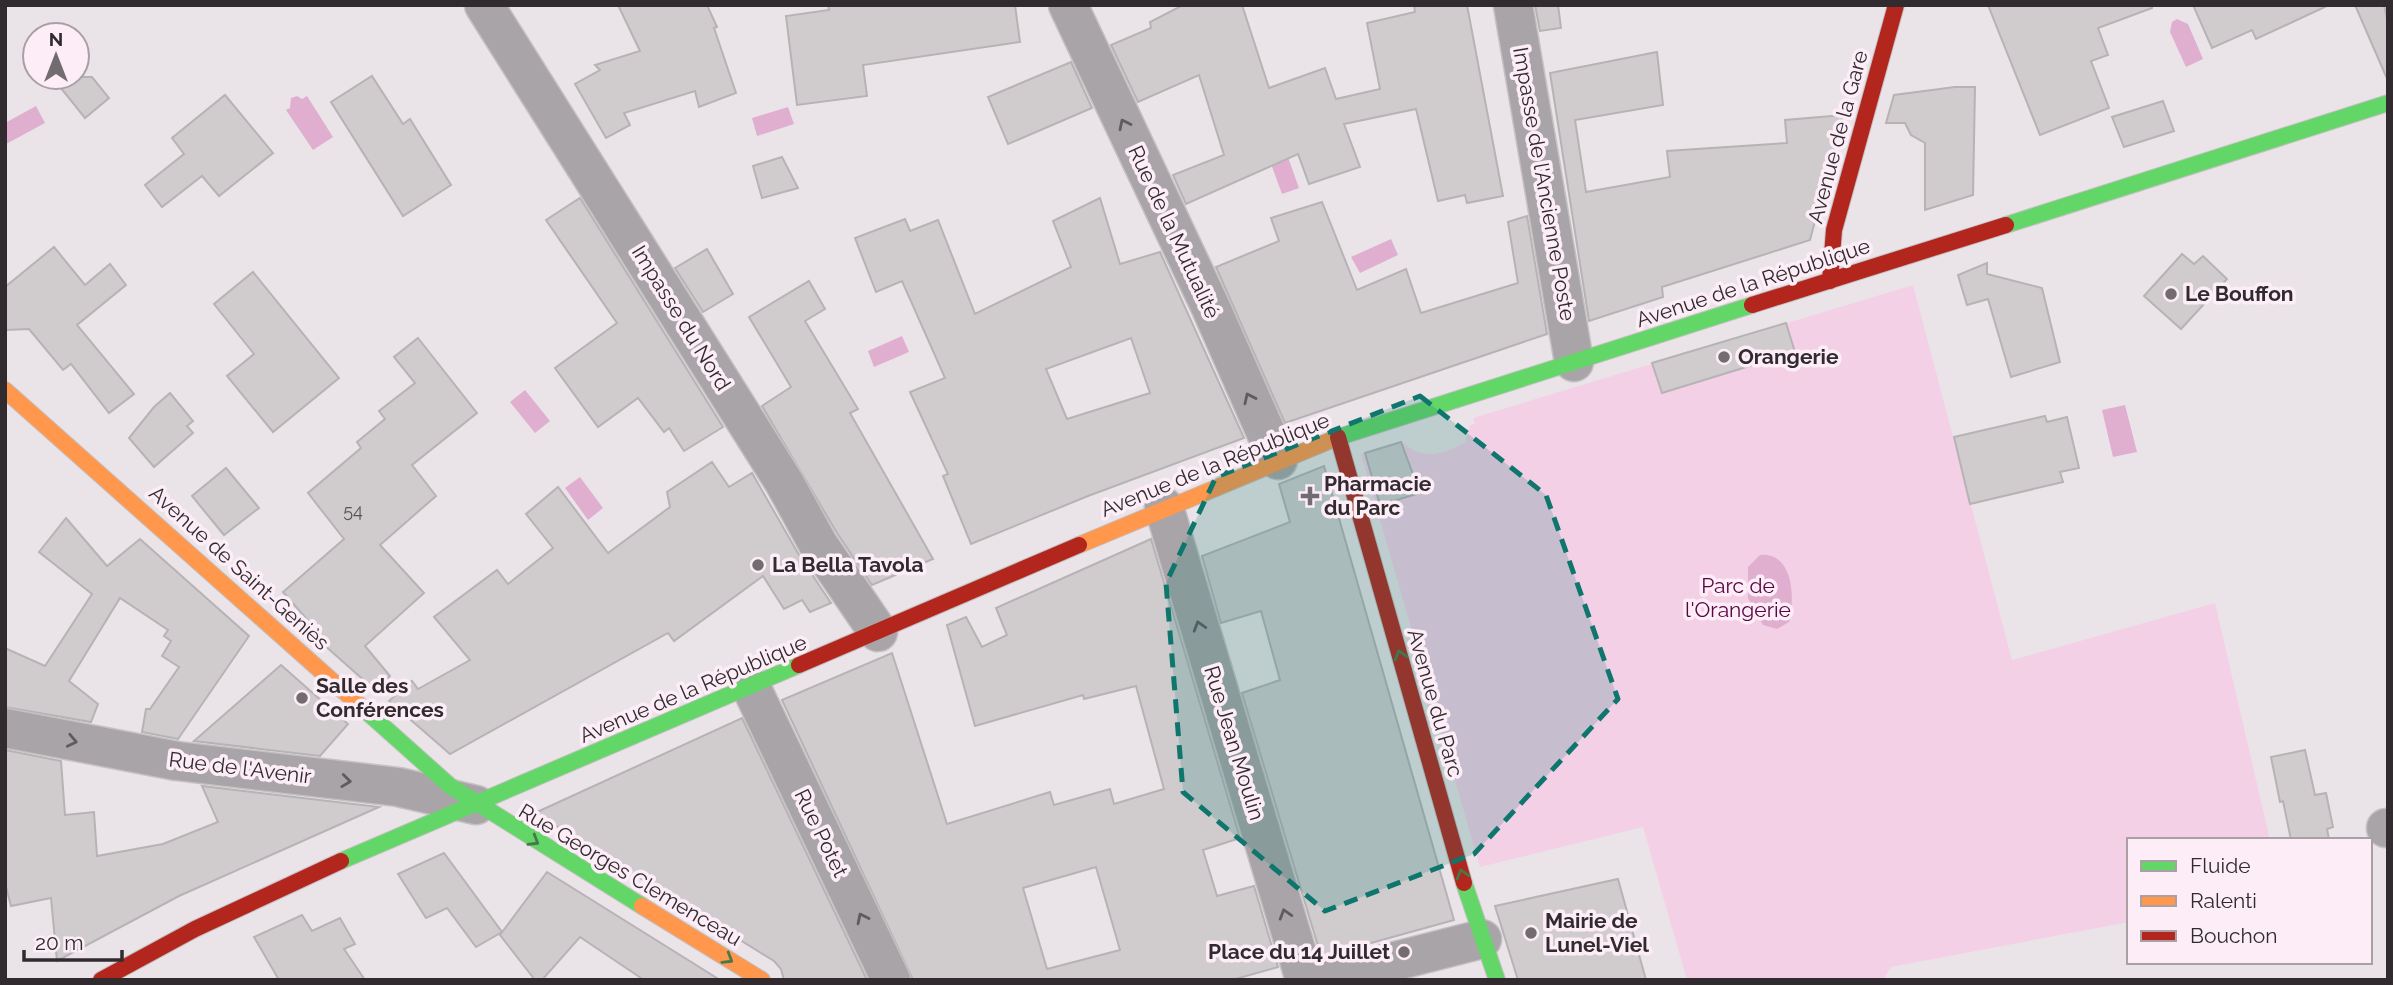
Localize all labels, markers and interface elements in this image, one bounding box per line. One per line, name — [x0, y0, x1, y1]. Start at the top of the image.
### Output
north arrow — [21, 21, 91, 91]
text: N — [49, 28, 63, 50]
street label: Impasse de l'Ancienne Poste — [1508, 45, 1581, 323]
street label: Avenue de la Gare — [1802, 48, 1873, 226]
one-way arrow — [1118, 119, 1132, 131]
street label: Rue de la Mutualité — [1123, 141, 1226, 322]
street label: Avenue de la République — [1633, 233, 1873, 332]
street label: Impasse du Nord — [627, 241, 736, 395]
place label: Le Bouffon — [2185, 281, 2294, 306]
marker: Le Bouffon — [2163, 286, 2179, 302]
place label: Orangerie — [1738, 344, 1839, 369]
marker: Orangerie — [1716, 349, 1732, 365]
one-way arrow — [1243, 393, 1257, 405]
street label: Avenue de la République — [1097, 407, 1333, 522]
place label: Pharmacie du Parc — [1324, 471, 1432, 520]
street label: Avenue de Saint-Geniès — [144, 480, 334, 655]
marker: Pharmacie du Parc — [1302, 488, 1318, 504]
house number: 54 — [343, 500, 363, 521]
place label: La Bella Tavola — [772, 552, 923, 577]
marker: La Bella Tavola — [750, 557, 766, 573]
park label: Parc de l'Orangerie — [1685, 573, 1791, 622]
one-way arrow — [1193, 620, 1208, 632]
street label: Avenue du Parc — [1402, 626, 1469, 780]
street label: Avenue de la République — [575, 629, 810, 748]
one-way arrow — [1394, 649, 1408, 661]
street label: Rue Jean Moulin — [1199, 663, 1270, 823]
place label: Salle des Conférences — [316, 673, 444, 722]
marker: Salle des Conférences — [294, 690, 310, 706]
one-way arrow — [66, 733, 78, 748]
street label: Rue de l'Avenir — [167, 746, 313, 789]
one-way arrow — [340, 773, 351, 788]
street label: Rue Potet — [789, 785, 854, 881]
street label: Rue Georges Clemenceau — [514, 798, 746, 951]
one-way arrow — [526, 832, 539, 845]
legend — [2127, 838, 2372, 964]
text: Fluide — [2190, 853, 2251, 878]
one-way arrow — [1456, 868, 1470, 880]
text: Ralenti — [2190, 888, 2257, 913]
place label: Mairie de Lunel-Viel — [1545, 908, 1649, 957]
one-way arrow — [1279, 909, 1294, 921]
one-way arrow — [856, 913, 870, 925]
scale bar — [24, 918, 122, 962]
text: Bouchon — [2190, 923, 2277, 948]
marker: Mairie de Lunel-Viel — [1523, 925, 1539, 941]
text: 20 m — [35, 930, 83, 955]
place label: Place du 14 Juillet — [1208, 939, 1390, 964]
marker: Place du 14 Juillet — [1396, 944, 1412, 960]
one-way arrow — [721, 951, 734, 964]

